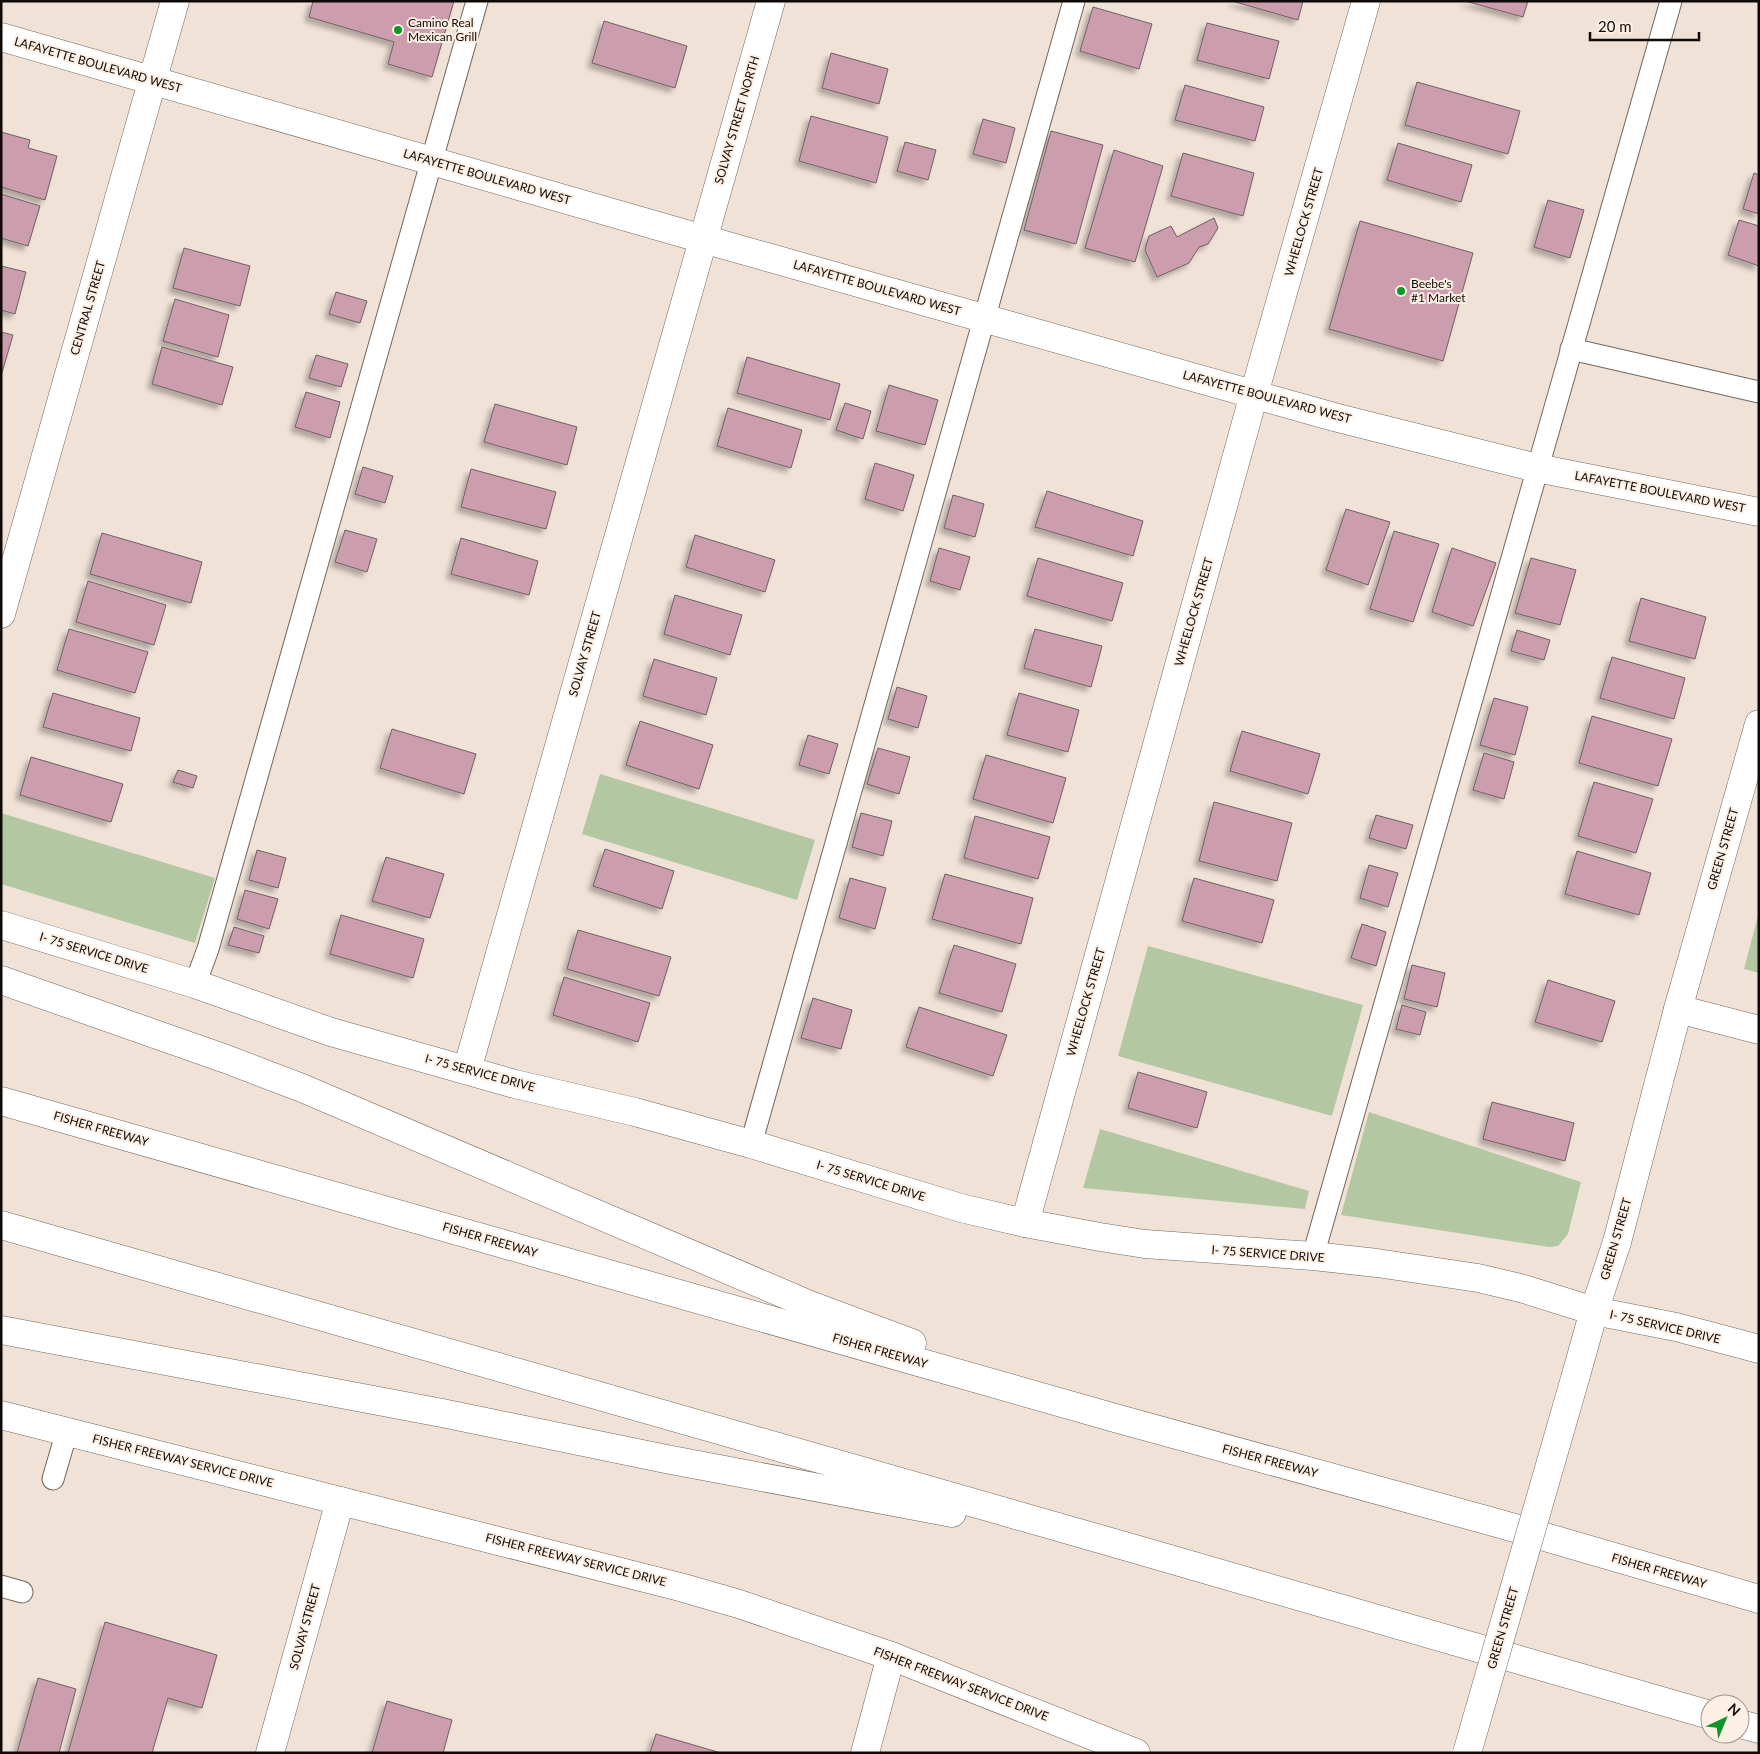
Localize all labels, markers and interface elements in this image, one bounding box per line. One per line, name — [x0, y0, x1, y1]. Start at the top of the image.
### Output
scale bar — [1590, 10, 1699, 42]
place label: Camino Real Mexican Grill — [408, 15, 477, 44]
text: 20 m — [1598, 17, 1632, 35]
marker: Camino Real Mexican Grill — [392, 24, 404, 36]
street label: LAFAYETTE BOULEVARD WEST — [13, 33, 184, 96]
street label: SOLVAY STREET NORTH — [711, 54, 762, 186]
street label: LAFAYETTE BOULEVARD WEST — [402, 145, 573, 208]
street label: WHEELOCK STREET — [1281, 166, 1326, 278]
street label: LAFAYETTE BOULEVARD WEST — [792, 256, 963, 319]
street label: CENTRAL STREET — [67, 259, 108, 357]
place label: Beebe's #1 Market — [1411, 276, 1466, 305]
marker: Beebe's #1 Market — [1395, 285, 1407, 297]
street label: LAFAYETTE BOULEVARD WEST — [1181, 367, 1353, 426]
street label: LAFAYETTE BOULEVARD WEST — [1573, 468, 1747, 515]
street label: WHEELOCK STREET — [1171, 556, 1216, 668]
street label: SOLVAY STREET — [565, 609, 604, 698]
street label: GREEN STREET — [1704, 806, 1741, 892]
street label: I- 75 SERVICE DRIVE — [38, 929, 151, 976]
street label: WHEELOCK STREET — [1063, 946, 1108, 1058]
street label: I- 75 SERVICE DRIVE — [424, 1051, 537, 1094]
street label: FISHER FREEWAY — [52, 1108, 151, 1149]
street label: I- 75 SERVICE DRIVE — [815, 1157, 928, 1204]
street label: GREEN STREET — [1597, 1196, 1634, 1282]
street label: FISHER FREEWAY — [441, 1219, 540, 1260]
street label: I- 75 SERVICE DRIVE — [1211, 1242, 1325, 1265]
street label: I- 75 SERVICE DRIVE — [1608, 1306, 1722, 1347]
street label: FISHER FREEWAY — [831, 1330, 930, 1371]
street label: FISHER FREEWAY SERVICE DRIVE — [91, 1431, 275, 1490]
street label: FISHER FREEWAY — [1221, 1441, 1320, 1481]
street label: FISHER FREEWAY SERVICE DRIVE — [484, 1530, 668, 1589]
street label: FISHER FREEWAY — [1610, 1550, 1709, 1591]
street label: SOLVAY STREET — [286, 1582, 323, 1671]
street label: GREEN STREET — [1484, 1585, 1521, 1671]
street label: FISHER FREEWAY SERVICE DRIVE — [872, 1643, 1051, 1724]
north arrow — [1700, 1694, 1750, 1744]
text: N — [1725, 1699, 1744, 1719]

